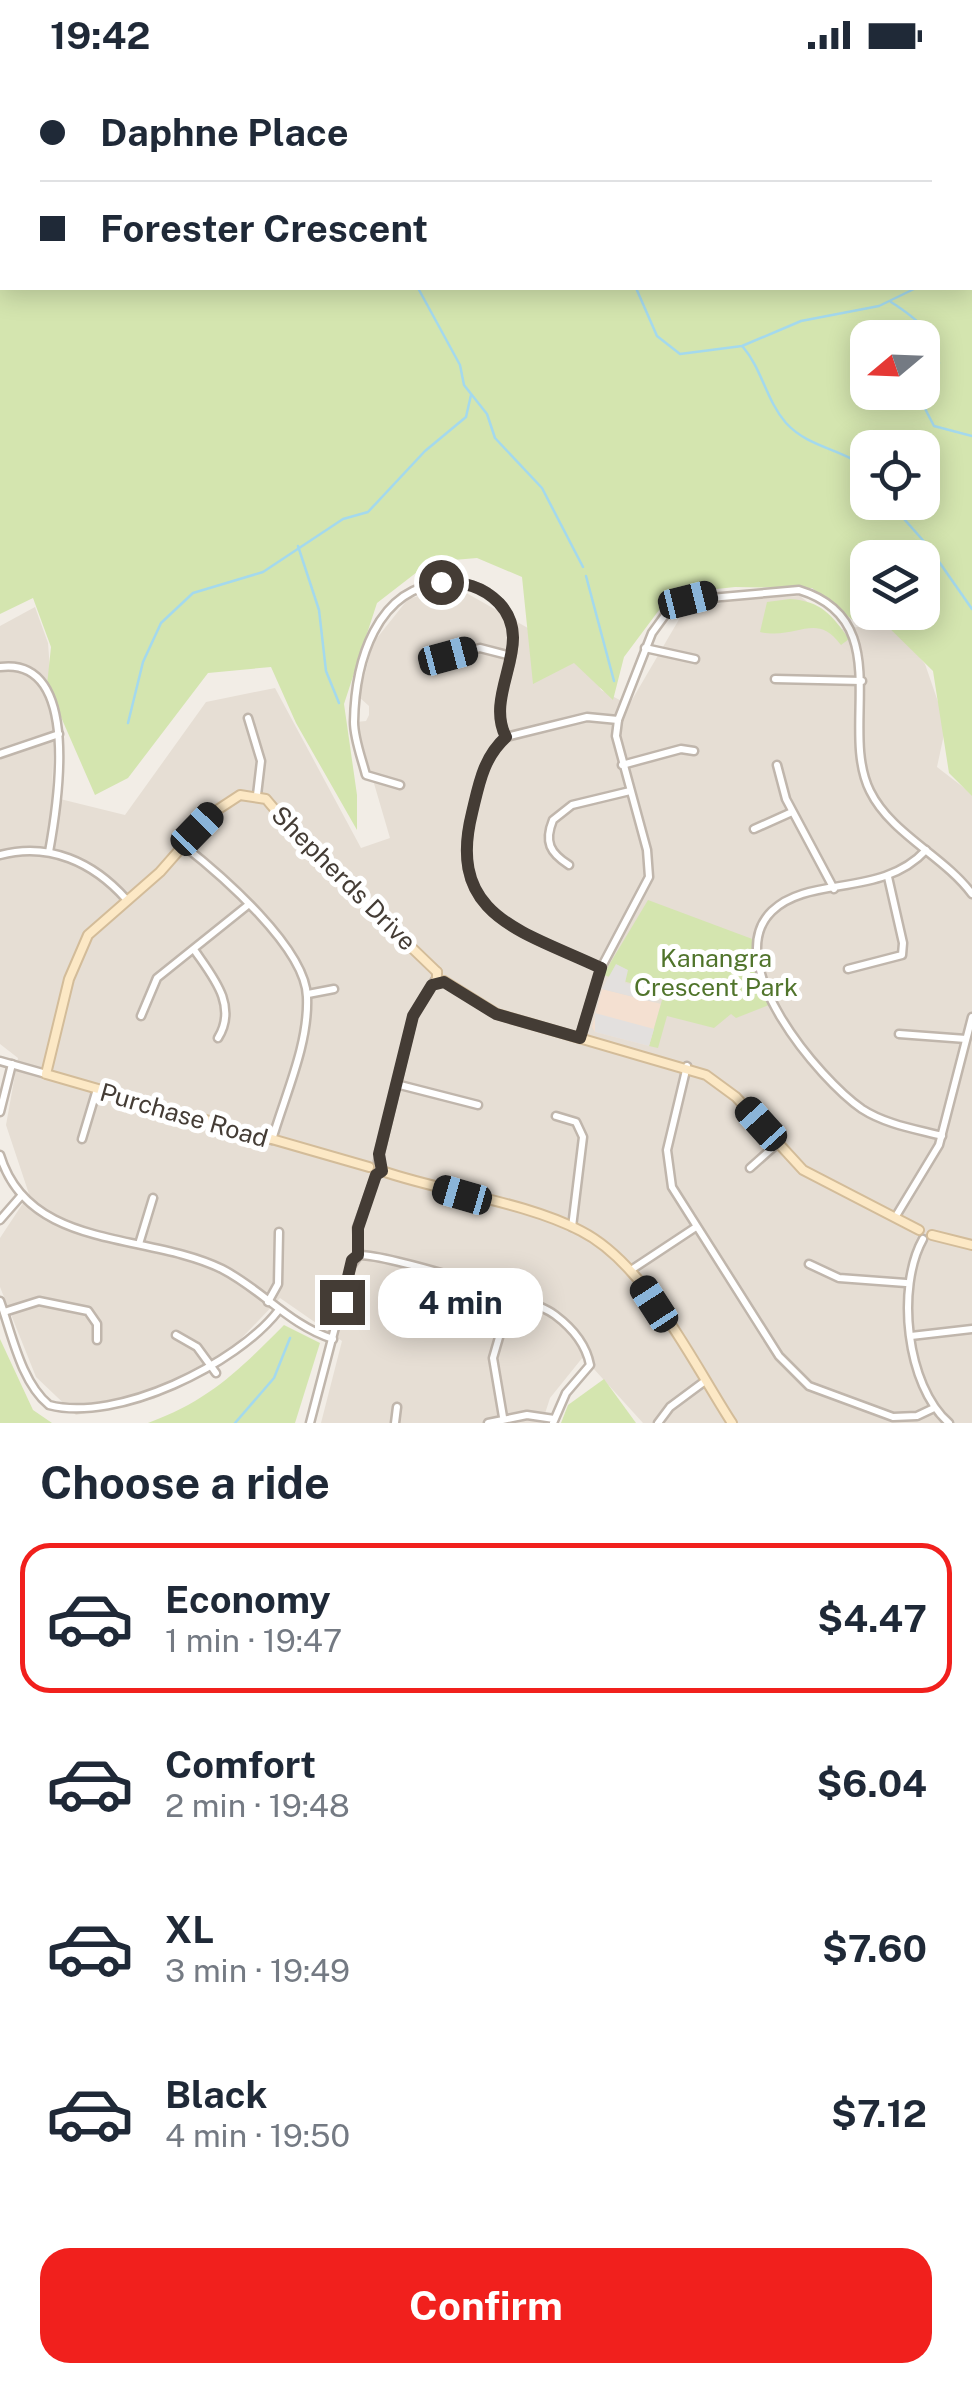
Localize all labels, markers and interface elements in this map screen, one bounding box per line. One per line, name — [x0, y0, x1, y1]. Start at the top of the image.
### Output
text: 19:42 — [50, 13, 151, 58]
text: Daphne Place — [100, 110, 349, 155]
text: Forester Crescent — [100, 206, 428, 251]
north arrow — [850, 320, 940, 410]
map controls — [850, 320, 940, 630]
button: locate — [850, 430, 940, 520]
button: layers — [850, 540, 940, 630]
route start — [419, 560, 464, 605]
car — [655, 578, 721, 622]
car — [415, 634, 481, 678]
car — [165, 797, 229, 861]
street label: Shepherds Drive — [266, 800, 422, 956]
park label: Kanangra Crescent Park — [634, 943, 798, 1002]
street label: Purchase Road — [96, 1077, 272, 1153]
car — [730, 1092, 792, 1156]
car — [429, 1172, 495, 1218]
callout: 4 min — [377, 1267, 542, 1337]
car — [625, 1271, 683, 1337]
route end — [320, 1280, 365, 1325]
text: 4 min — [418, 1284, 503, 1321]
text: Choose a ride — [40, 1456, 330, 1509]
icon: car — [45, 1573, 135, 1663]
text: Economy — [165, 1577, 331, 1622]
text: $4.47 — [817, 1596, 927, 1641]
text: 1 min · 19:47 — [165, 1622, 342, 1659]
icon: car — [45, 1738, 135, 1828]
text: Comfort — [165, 1742, 316, 1787]
text: $6.04 — [817, 1761, 927, 1806]
text: 2 min · 19:48 — [165, 1787, 350, 1824]
icon: car — [45, 1903, 135, 1993]
text: XL — [165, 1907, 214, 1952]
text: $7.60 — [822, 1926, 927, 1971]
text: 3 min · 19:49 — [165, 1952, 350, 1989]
icon: car — [45, 2068, 135, 2158]
text: Black — [165, 2072, 268, 2117]
text: $7.12 — [831, 2091, 927, 2136]
text: 4 min · 19:50 — [165, 2117, 350, 2154]
button: Confirm — [40, 2248, 932, 2363]

